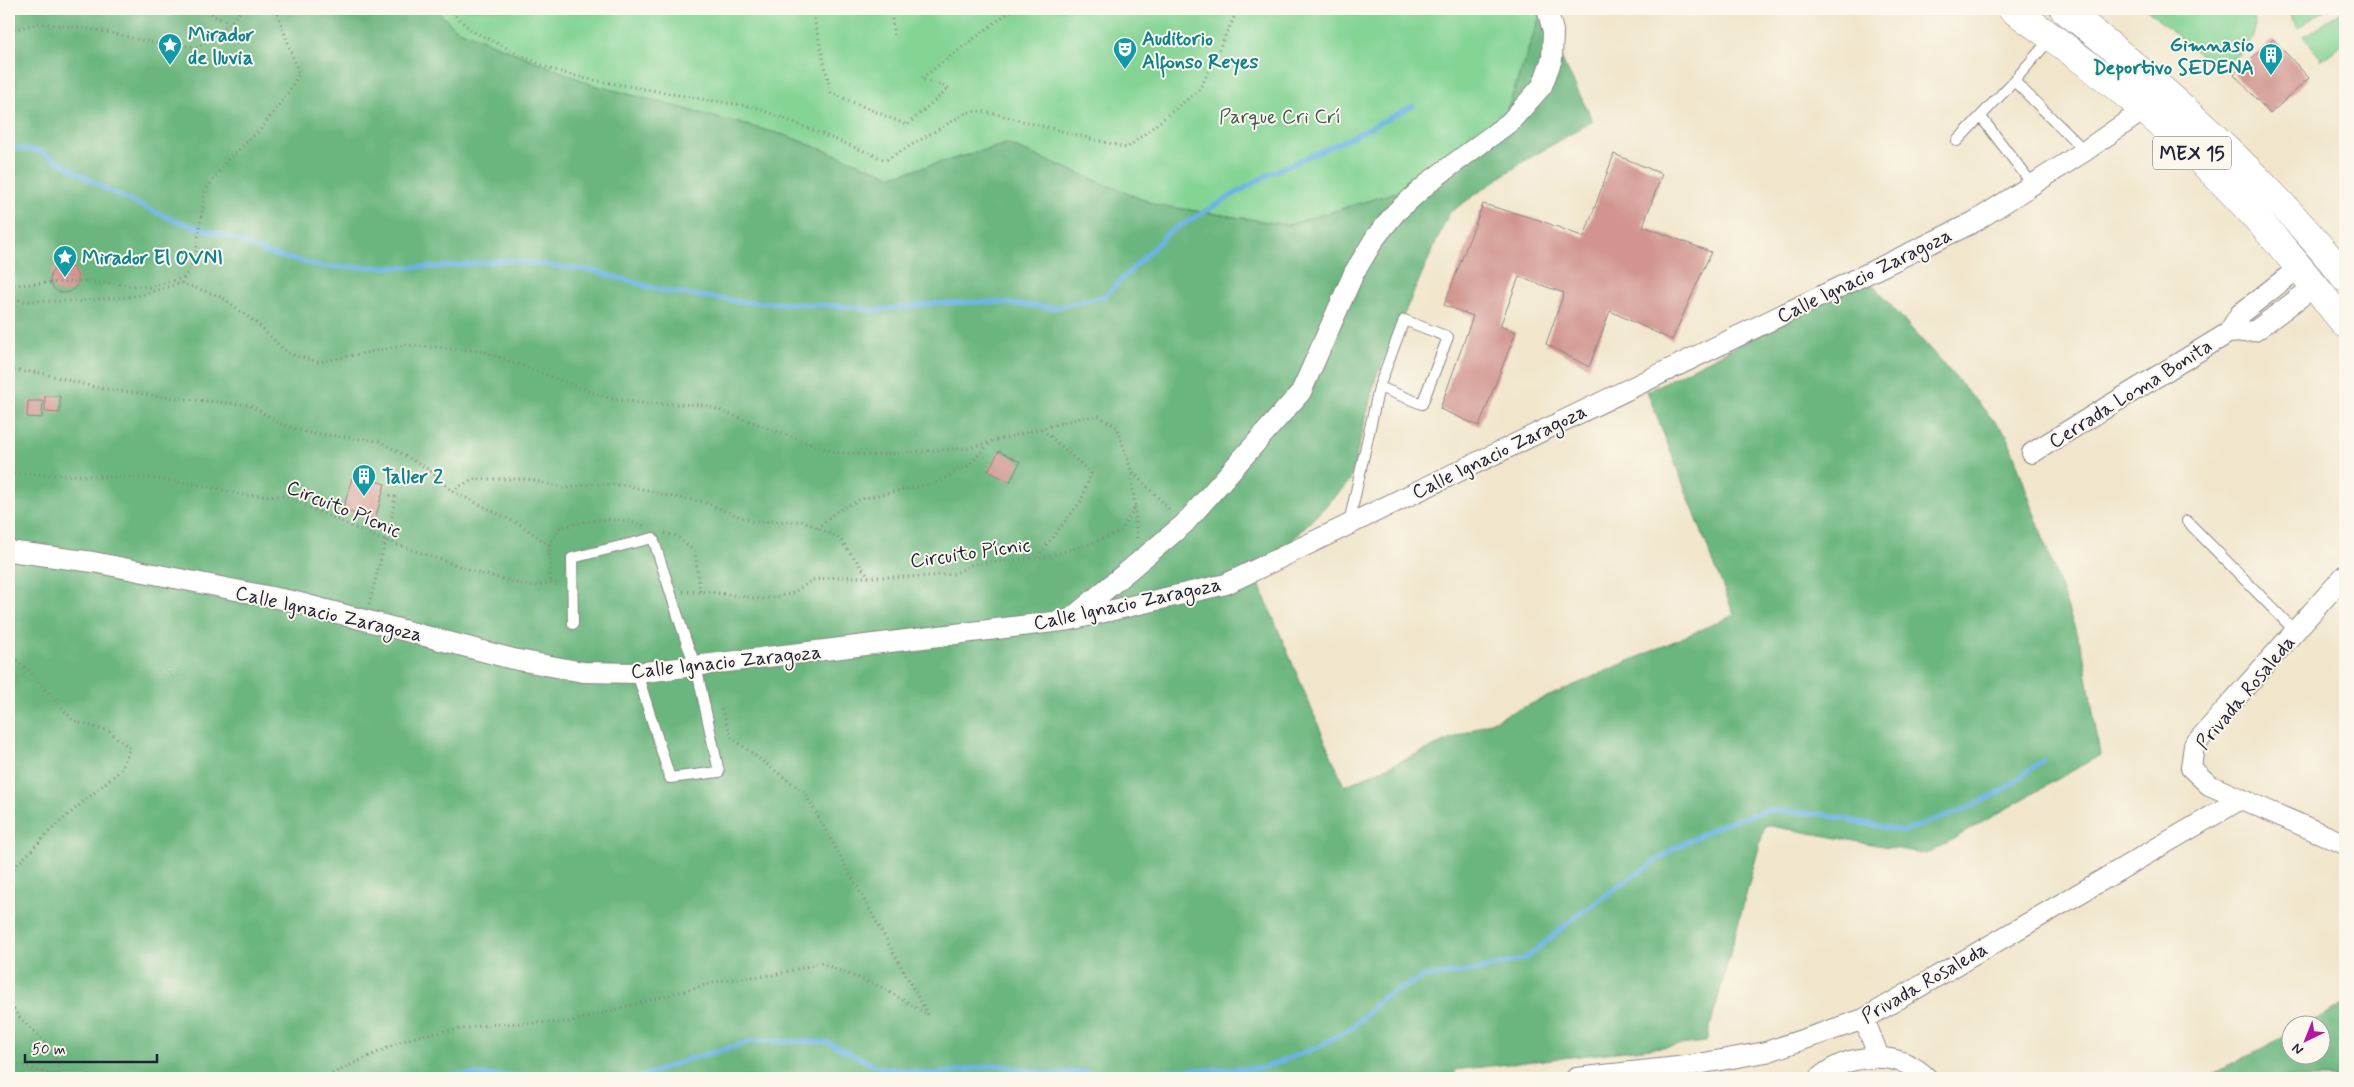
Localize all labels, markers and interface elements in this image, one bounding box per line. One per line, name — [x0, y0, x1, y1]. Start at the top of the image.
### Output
place label: Mirador de lluvia — [188, 22, 255, 72]
place label: Auditorio Alfonso Reyes — [1142, 26, 1258, 78]
place icon: Mirador de lluvia — [157, 32, 183, 66]
place label: Gimnasio Deportivo SEDENA — [2093, 32, 2254, 82]
theatre icon: Auditorio Alfonso Reyes — [1112, 36, 1138, 70]
building icon: Gimnasio Deportivo SEDENA — [2258, 42, 2284, 76]
park label: Parque Cri Crí — [1219, 104, 1341, 131]
road number: MEX 15 — [2153, 136, 2231, 170]
street label: Calle Ignacio Zaragoza — [1773, 222, 1957, 331]
place icon: Mirador El OVNI — [52, 244, 78, 278]
place label: Mirador El OVNI — [82, 245, 223, 272]
street label: Cerrada Loma Bonita — [2044, 333, 2218, 456]
street label: Calle Ignacio Zaragoza — [1408, 398, 1592, 507]
building icon: Taller 2 — [351, 463, 377, 497]
place label: Taller 2 — [382, 464, 443, 491]
street label: Circuito Pícnic — [282, 474, 405, 545]
street label: Circuito Pícnic — [908, 532, 1032, 575]
street label: Calle Ignacio Zaragoza — [1031, 571, 1224, 639]
street label: Calle Ignacio Zaragoza — [232, 580, 425, 650]
street label: Privada Rosaleda — [2190, 630, 2302, 756]
street label: Calle Ignacio Zaragoza — [630, 639, 823, 687]
street label: Privada Rosaleda — [1857, 936, 1993, 1030]
north arrow — [2282, 1014, 2332, 1064]
scale bar — [25, 1032, 158, 1064]
text: N — [2288, 1039, 2307, 1059]
text: 50 m — [32, 1040, 66, 1060]

